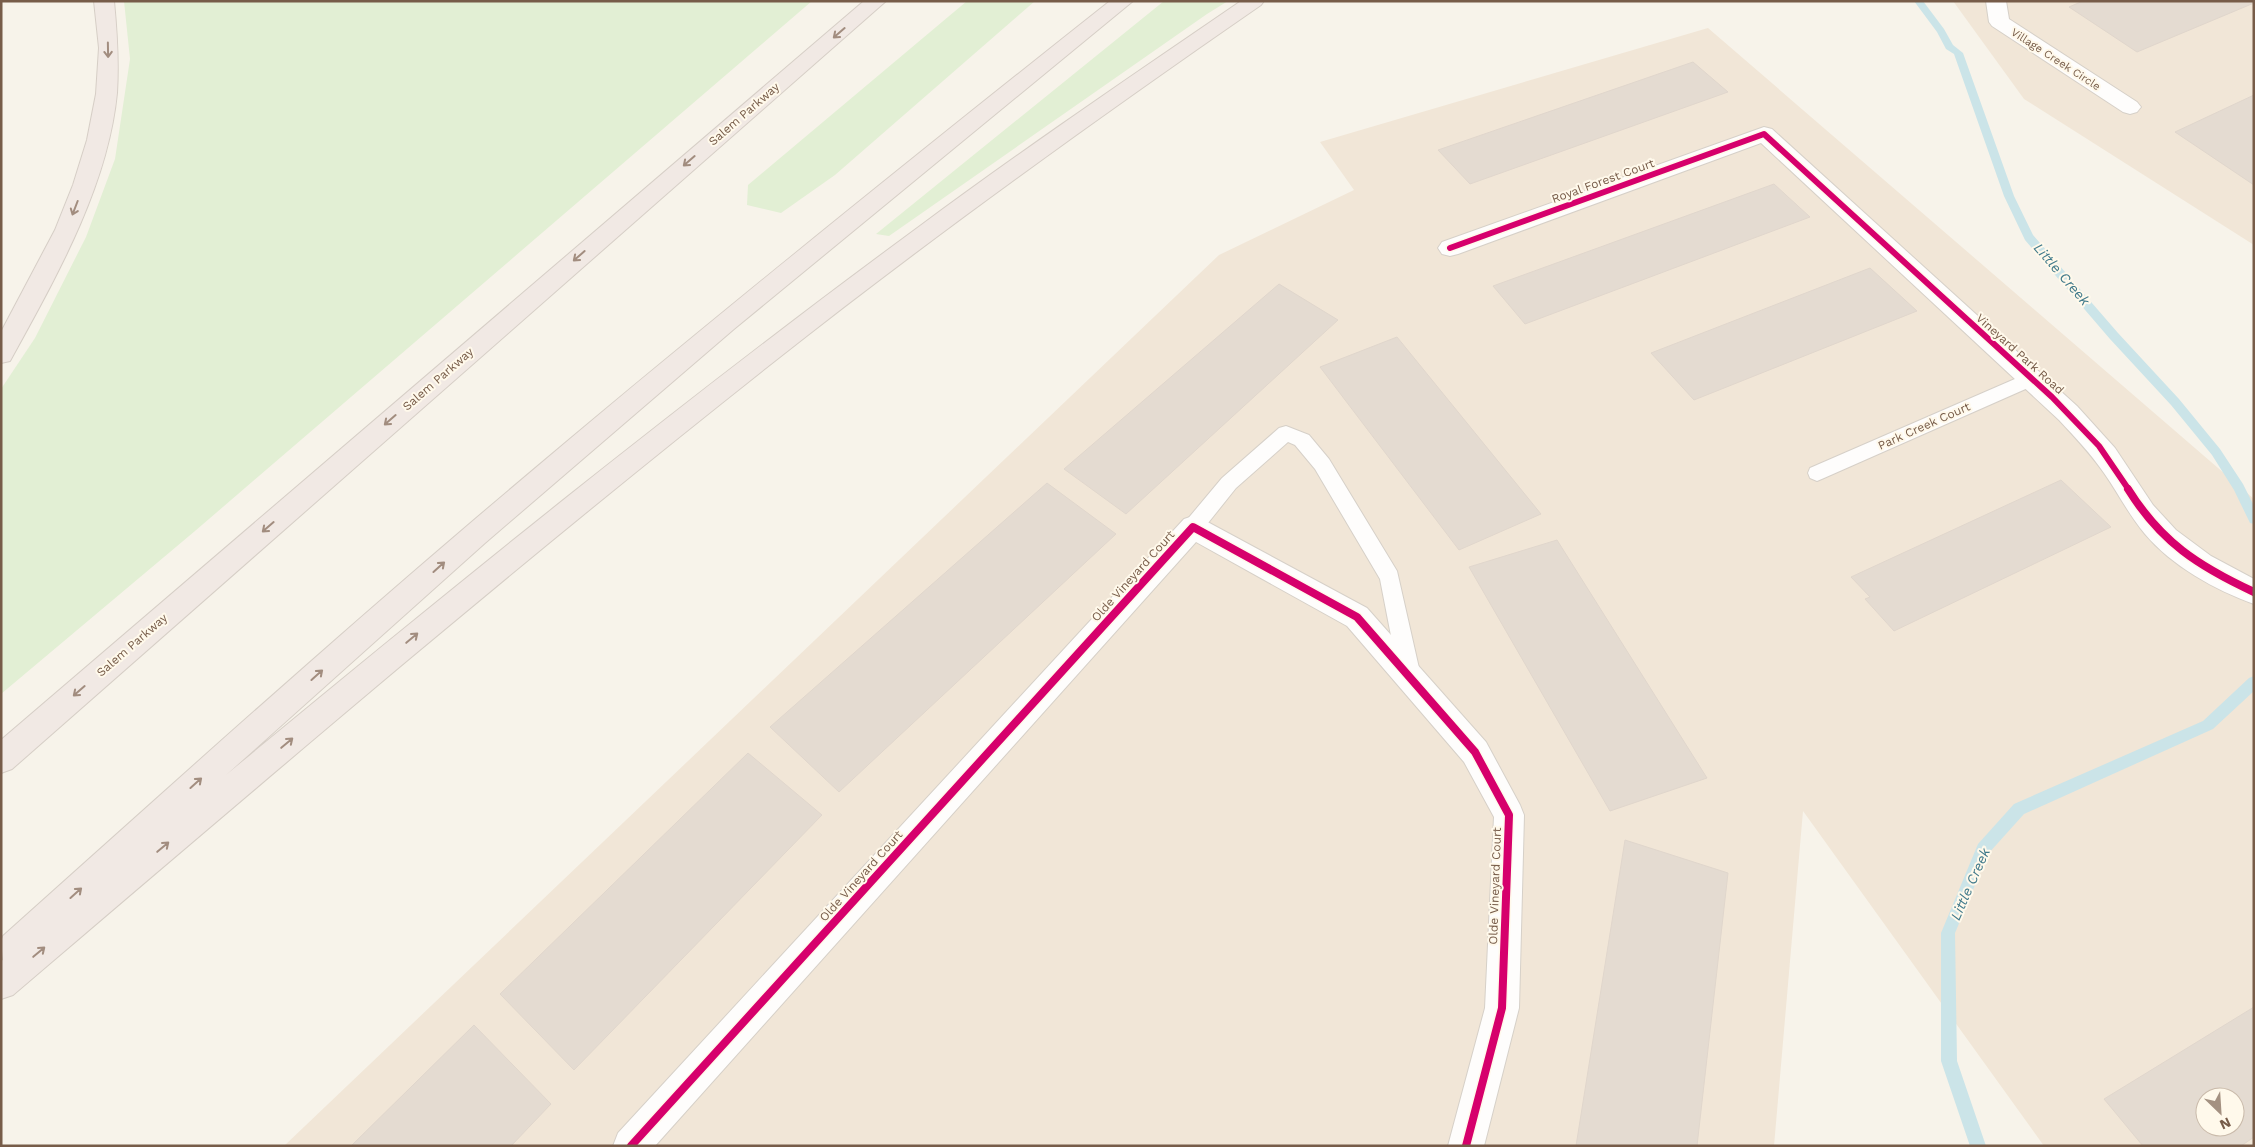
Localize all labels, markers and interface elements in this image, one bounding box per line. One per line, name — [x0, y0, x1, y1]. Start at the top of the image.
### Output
street label: Village Creek Circle — [2009, 26, 2103, 93]
one-way arrow — [833, 27, 846, 39]
one-way arrow — [103, 41, 113, 57]
street label: Salem Parkway — [706, 79, 783, 148]
one-way arrow — [683, 156, 696, 167]
street label: Royal Forest Court — [1550, 156, 1656, 206]
one-way arrow — [70, 200, 79, 215]
water label: Little Creek — [2031, 240, 2094, 309]
one-way arrow — [572, 251, 585, 262]
street label: Vineyard Park Road — [1973, 311, 2067, 397]
street label: Salem Parkway — [400, 344, 477, 413]
street label: Park Creek Court — [1876, 399, 1972, 453]
one-way arrow — [384, 415, 397, 426]
one-way arrow — [261, 521, 274, 533]
street label: Olde Vineyard Court — [1089, 528, 1177, 624]
one-way arrow — [432, 561, 445, 573]
street label: Salem Parkway — [94, 610, 171, 679]
one-way arrow — [405, 633, 418, 644]
one-way arrow — [311, 669, 324, 681]
one-way arrow — [72, 685, 85, 697]
one-way arrow — [281, 737, 294, 748]
one-way arrow — [190, 777, 202, 789]
street label: Olde Vineyard Court — [1486, 827, 1504, 945]
street label: Olde Vineyard Court — [817, 828, 905, 924]
one-way arrow — [156, 842, 169, 853]
water label: Little Creek — [1947, 845, 1993, 922]
one-way arrow — [70, 887, 82, 899]
one-way arrow — [32, 946, 45, 957]
north arrow — [2195, 1087, 2245, 1137]
text: N — [2217, 1114, 2234, 1133]

